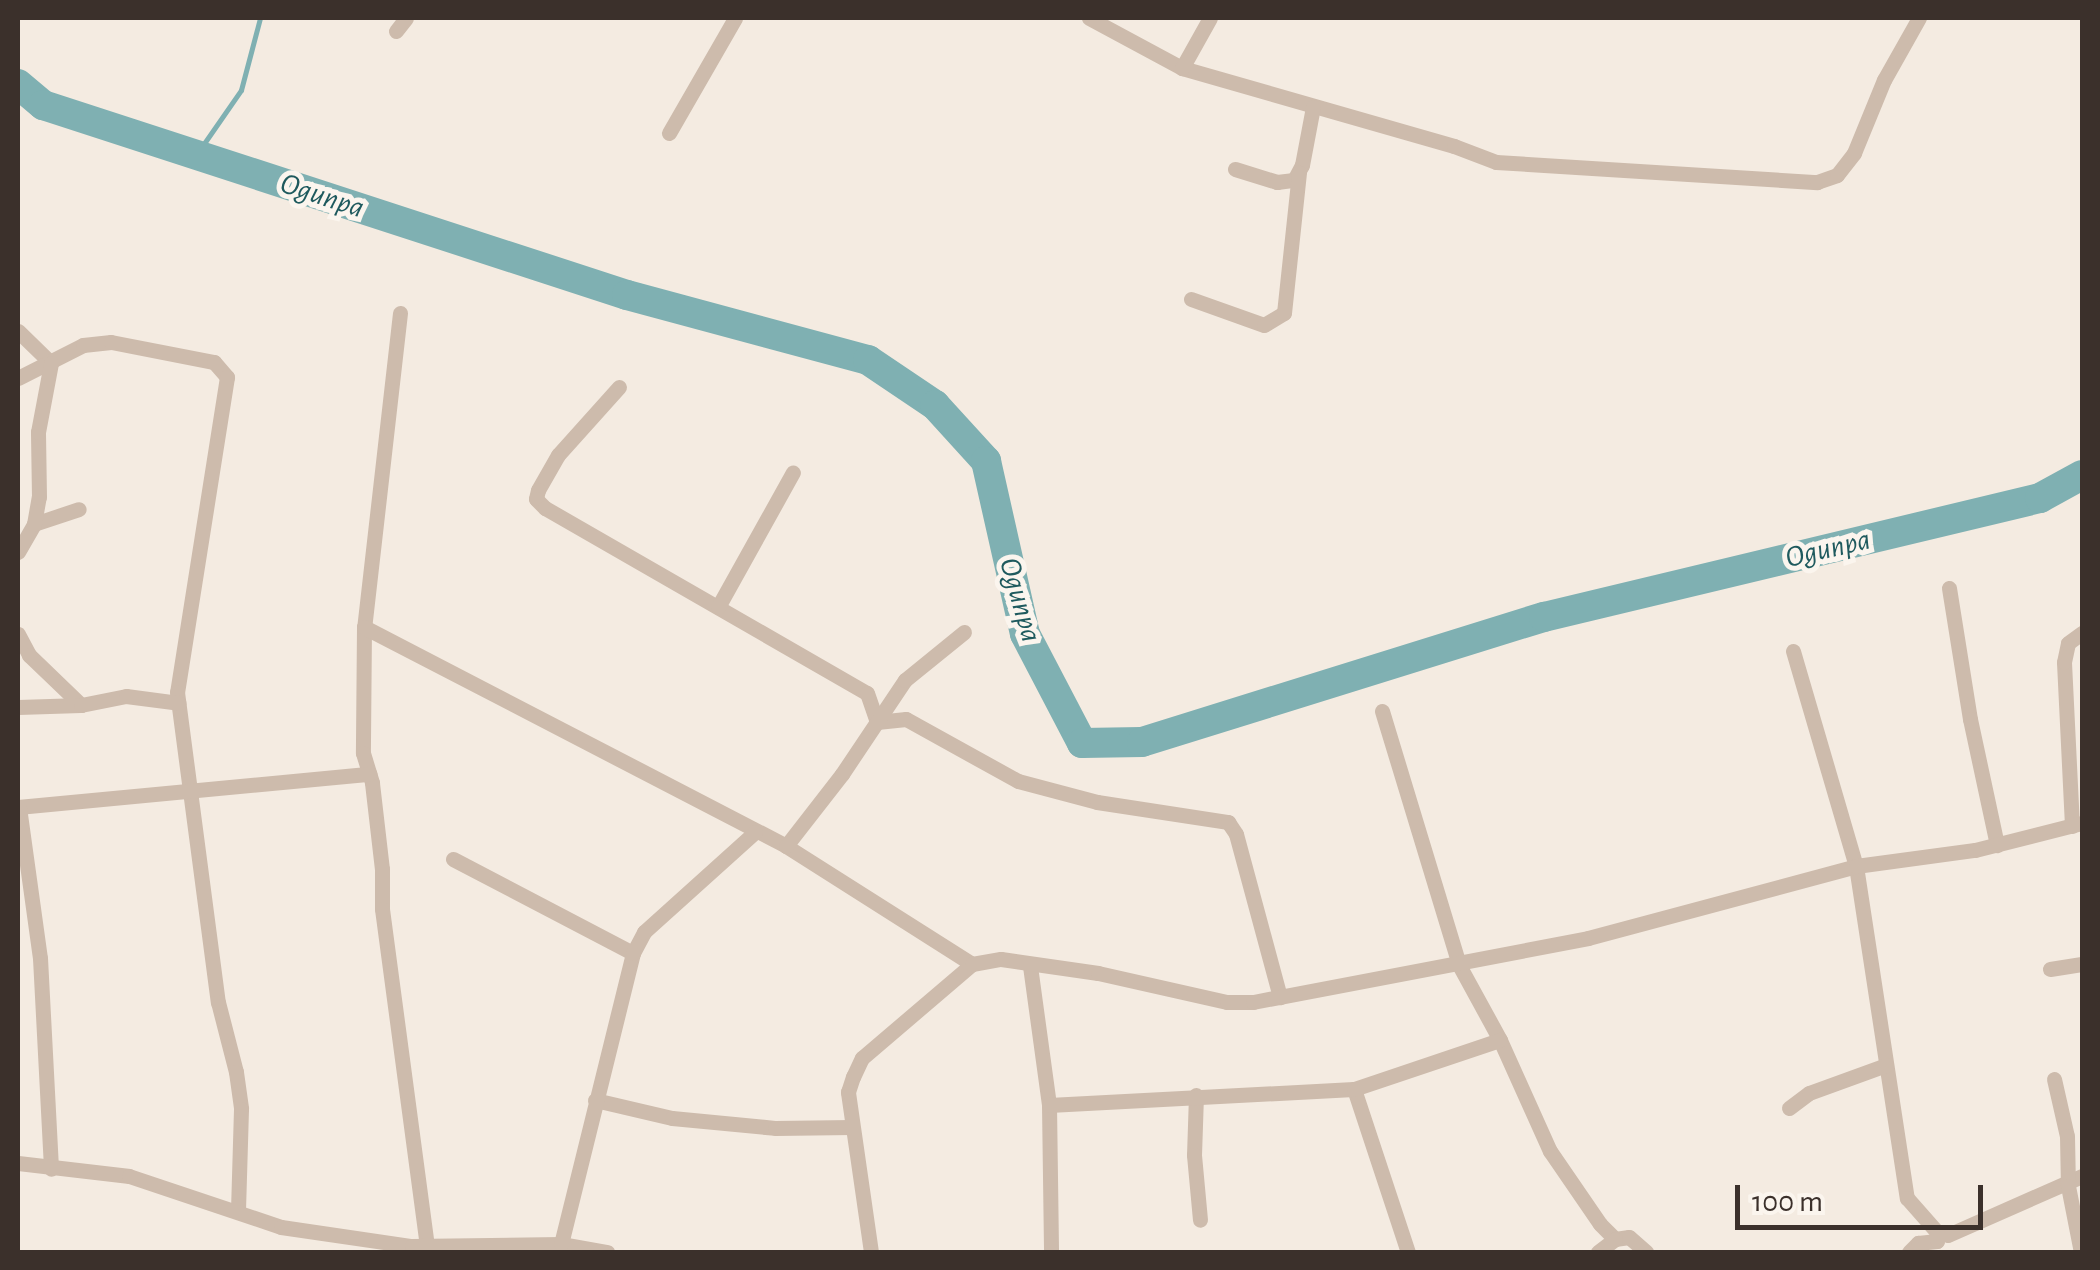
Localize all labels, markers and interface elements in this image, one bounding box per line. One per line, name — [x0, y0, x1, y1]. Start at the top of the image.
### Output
water label: Ogunpa — [276, 166, 368, 226]
water label: Ogunpa — [1782, 522, 1874, 576]
water label: Ogunpa — [991, 554, 1049, 646]
scale bar — [1740, 1165, 1988, 1227]
text: 100 m — [1752, 1187, 1823, 1217]

